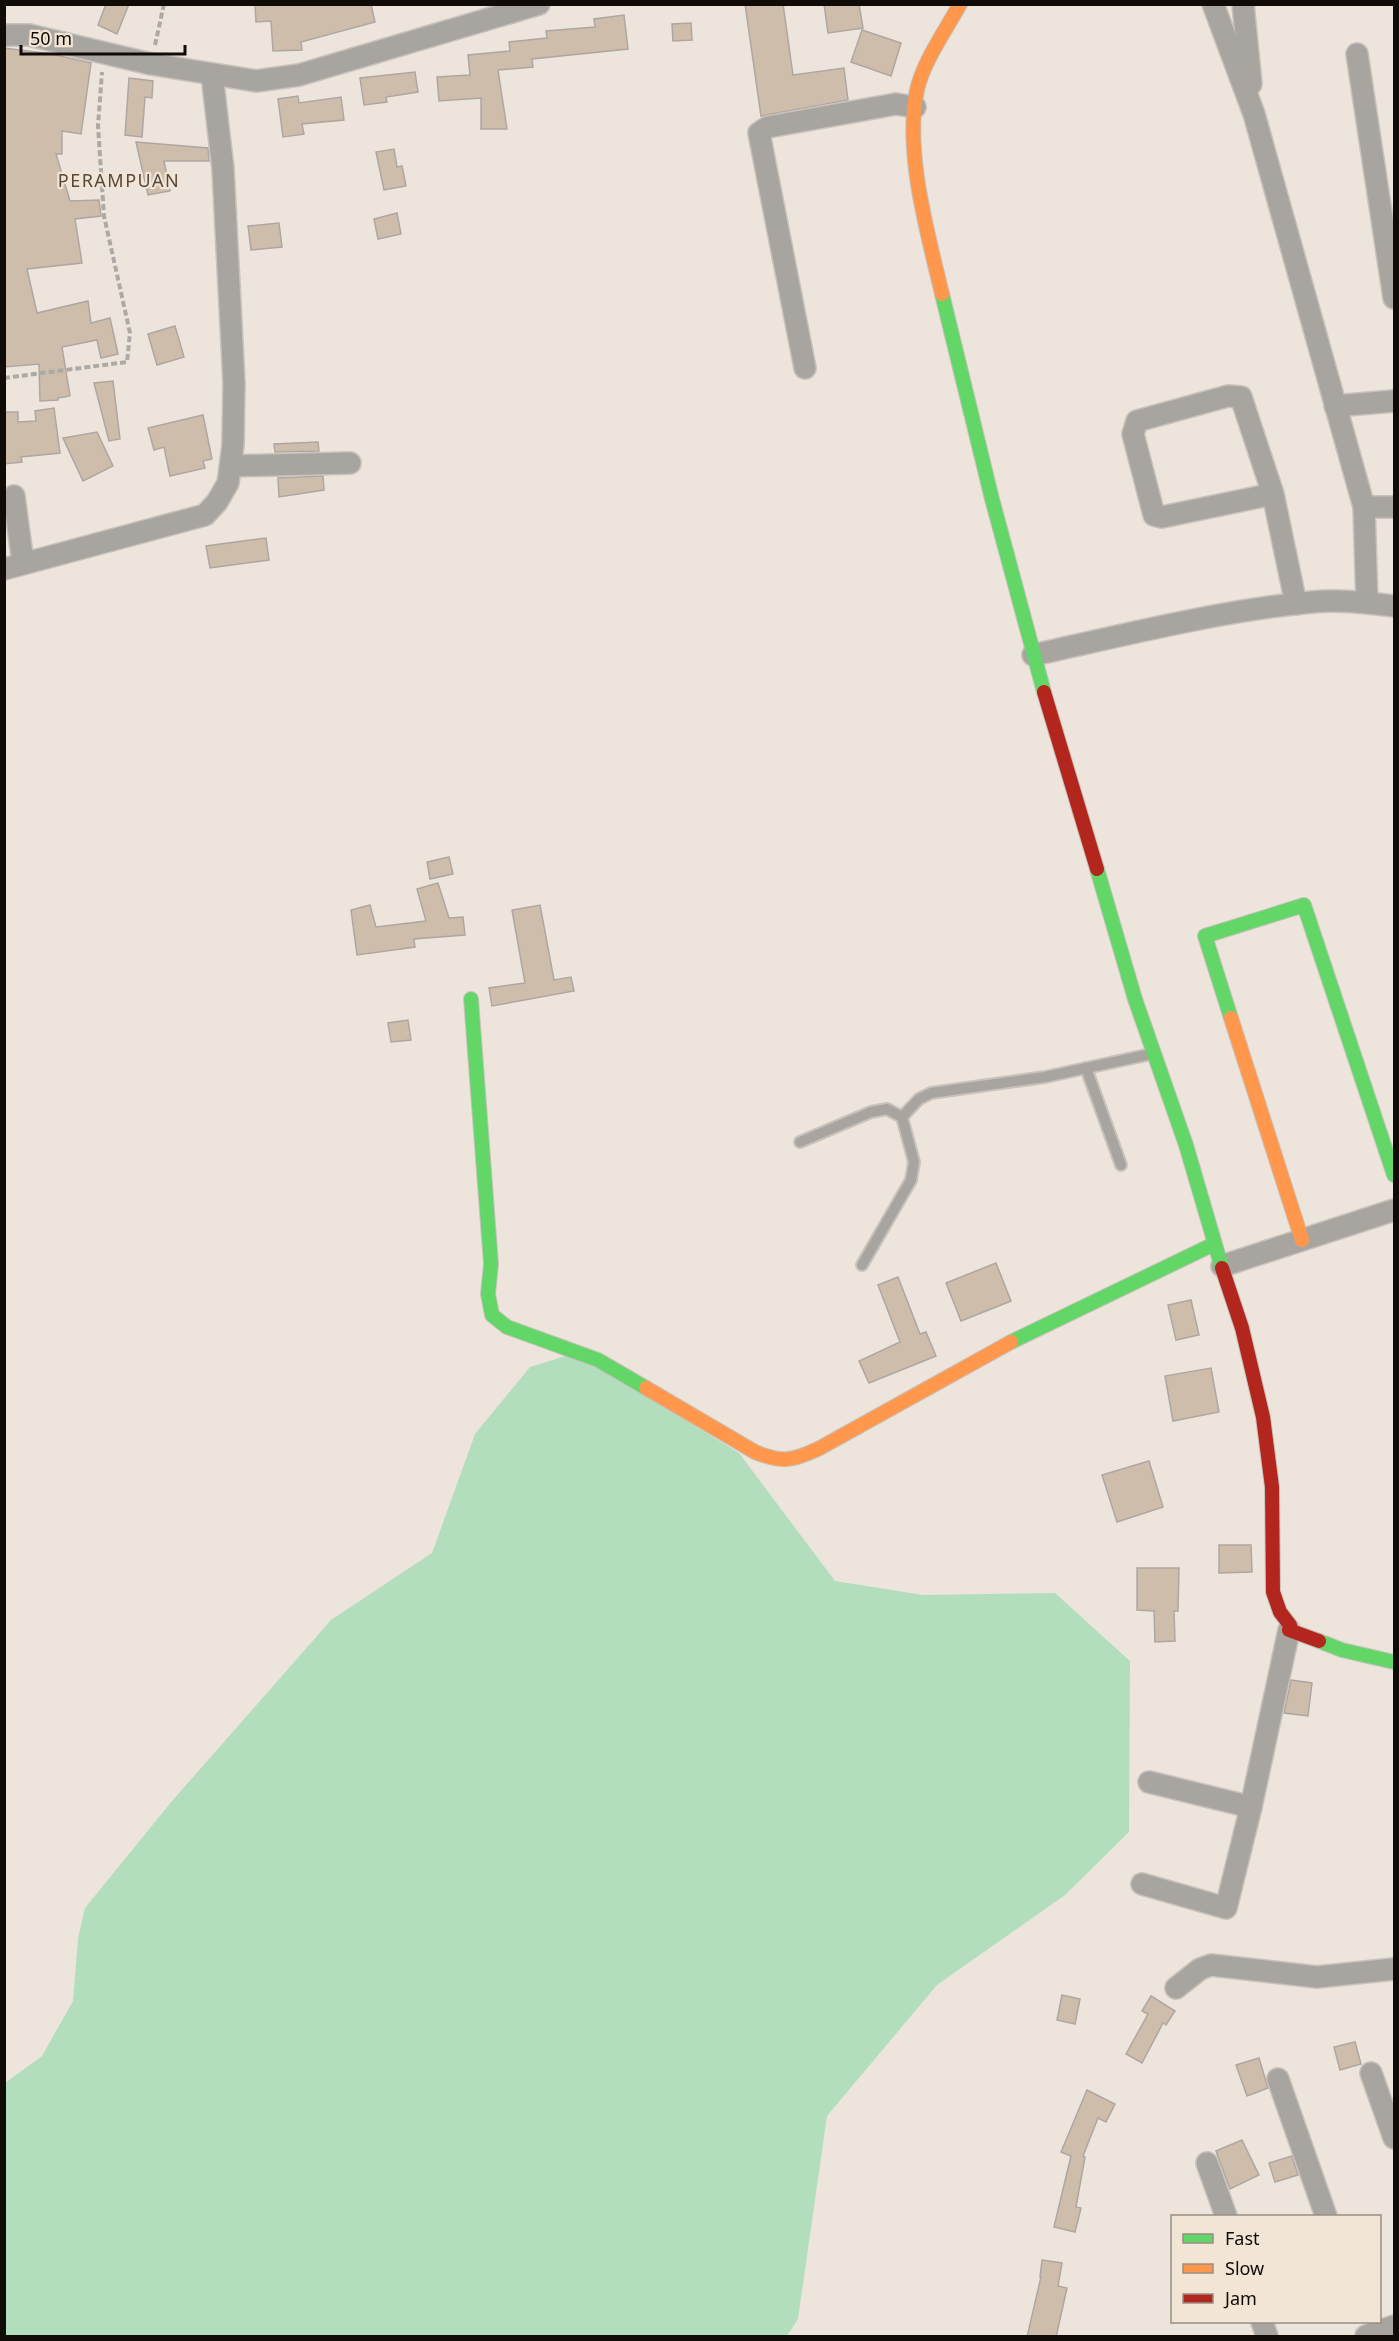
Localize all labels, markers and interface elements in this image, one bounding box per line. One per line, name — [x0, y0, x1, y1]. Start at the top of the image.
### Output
scale bar — [21, 18, 184, 56]
text: 50 m — [30, 26, 72, 50]
district label: PERAMPUAN — [58, 168, 180, 192]
legend — [1171, 2215, 1381, 2323]
text: Fast — [1225, 2226, 1260, 2250]
text: Slow — [1225, 2256, 1264, 2280]
text: Jam — [1223, 2286, 1257, 2310]

